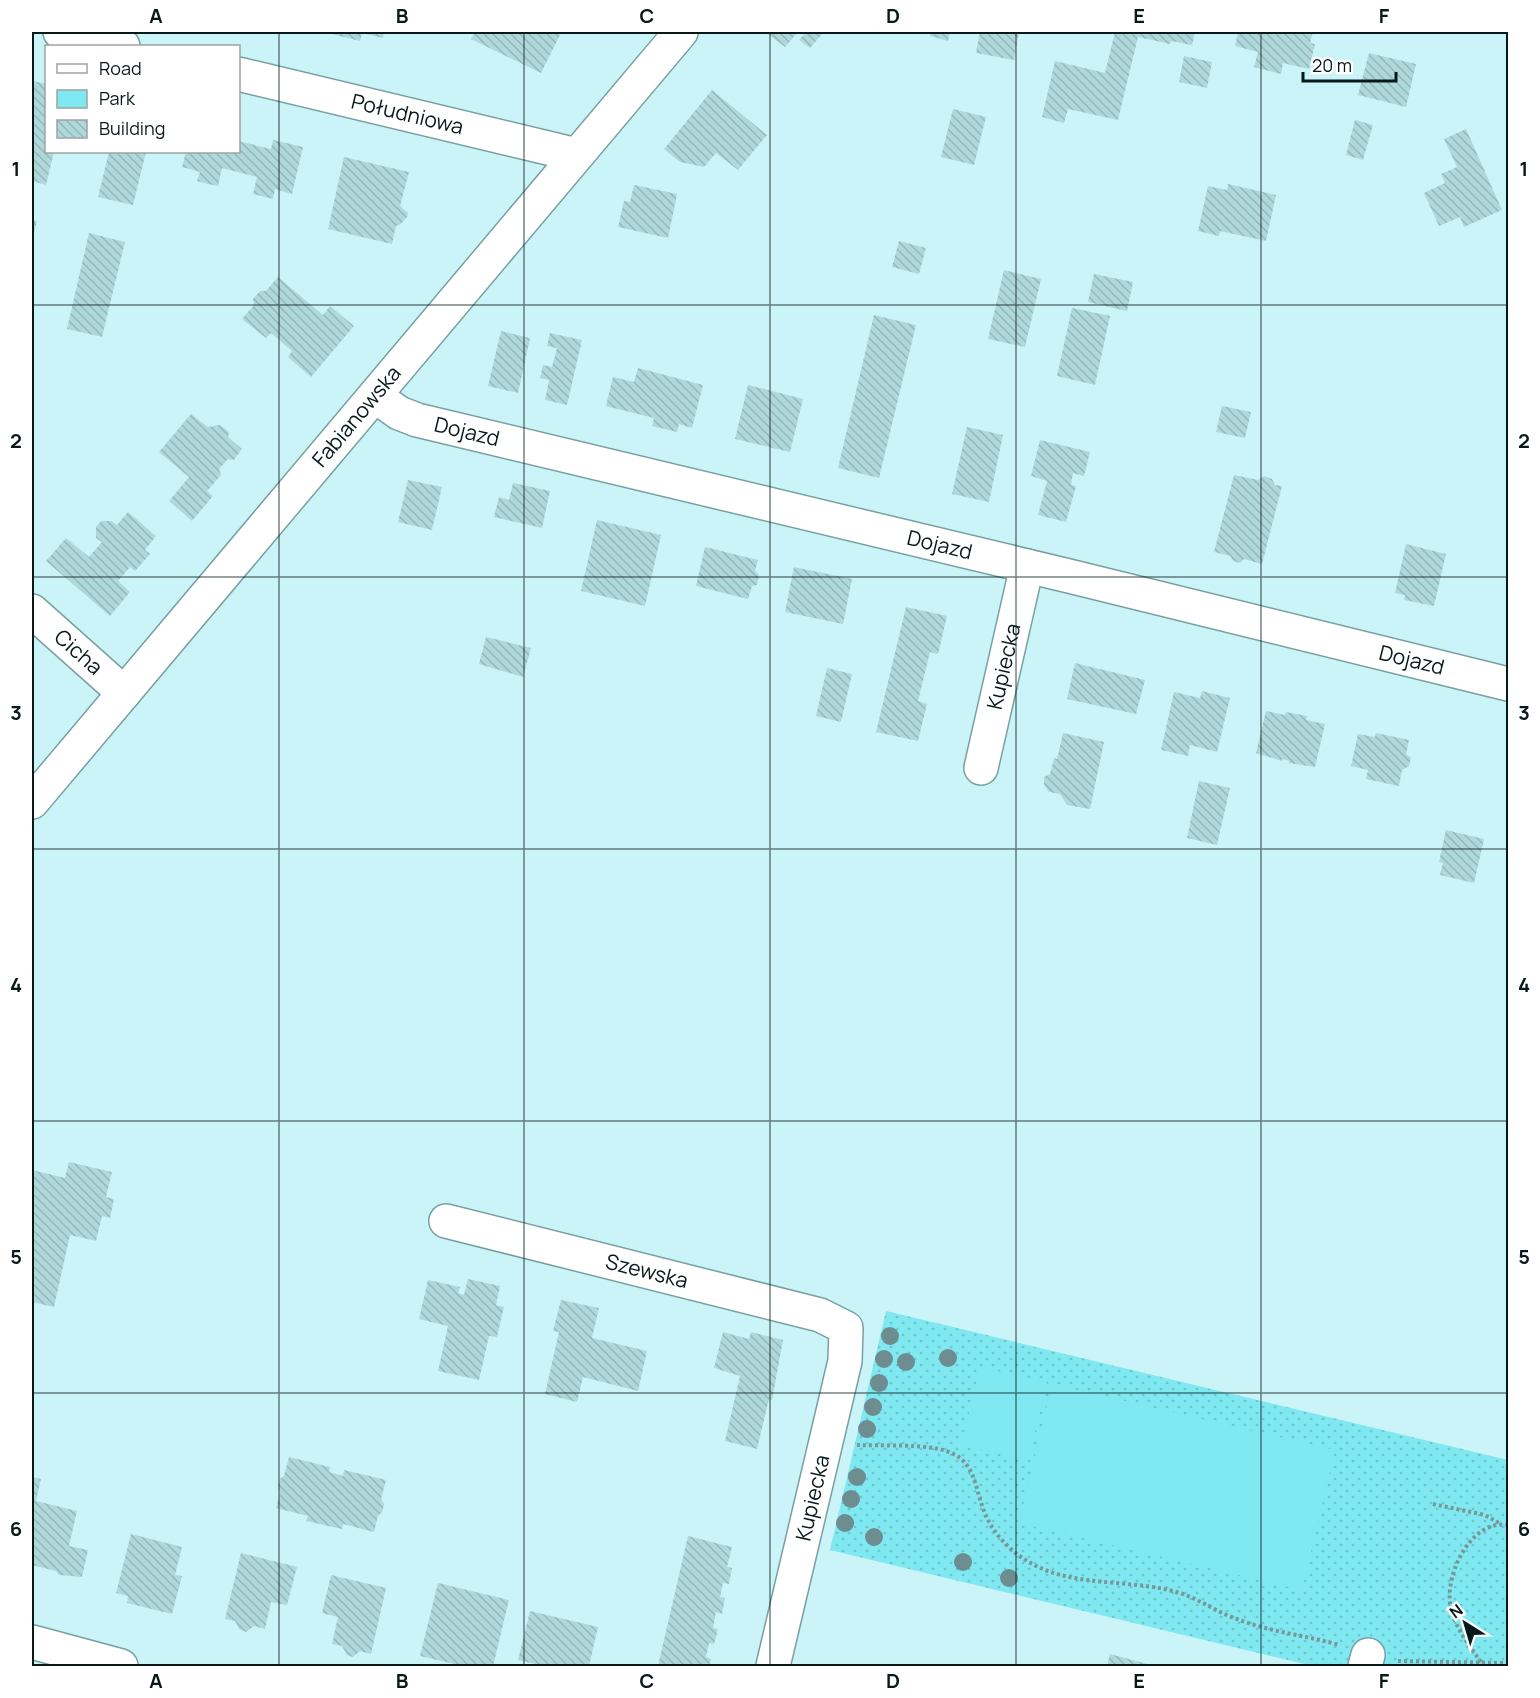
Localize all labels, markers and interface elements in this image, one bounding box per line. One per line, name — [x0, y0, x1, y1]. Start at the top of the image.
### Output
text: A — [149, 2, 163, 29]
text: B — [396, 2, 409, 29]
text: C — [640, 2, 654, 29]
text: D — [886, 2, 900, 29]
text: E — [1133, 2, 1145, 29]
text: F — [1379, 2, 1390, 29]
legend — [45, 45, 240, 153]
scale bar — [1303, 45, 1396, 83]
text: 20 m — [1312, 53, 1352, 77]
text: Road — [99, 56, 142, 80]
text: Park — [99, 86, 136, 110]
street label: Południowa — [349, 87, 466, 140]
text: Building — [99, 116, 165, 140]
text: 1 — [12, 155, 20, 182]
text: 1 — [1520, 155, 1528, 182]
street label: Fabianowska — [305, 360, 407, 472]
street label: Dojazd — [432, 410, 503, 452]
text: 2 — [10, 427, 22, 454]
text: 2 — [1518, 427, 1530, 454]
street label: Dojazd — [904, 523, 975, 565]
street label: Kupiecka — [980, 621, 1026, 712]
street label: Cicha — [49, 623, 109, 680]
street label: Dojazd — [1376, 638, 1447, 681]
text: 3 — [10, 699, 22, 726]
text: 3 — [1518, 699, 1530, 726]
text: 4 — [10, 971, 22, 998]
text: 4 — [1518, 971, 1530, 998]
text: 5 — [10, 1243, 22, 1270]
text: 5 — [1518, 1243, 1530, 1270]
street label: Szewska — [603, 1247, 691, 1294]
street label: Kupiecka — [789, 1452, 836, 1544]
text: 6 — [10, 1515, 22, 1542]
text: 6 — [1518, 1515, 1530, 1542]
north arrow — [1435, 1593, 1495, 1653]
text: N — [1445, 1599, 1467, 1623]
text: A — [149, 1667, 163, 1694]
text: B — [396, 1667, 409, 1694]
text: C — [640, 1667, 654, 1694]
text: D — [886, 1667, 900, 1694]
text: E — [1133, 1667, 1145, 1694]
text: F — [1379, 1667, 1390, 1694]

